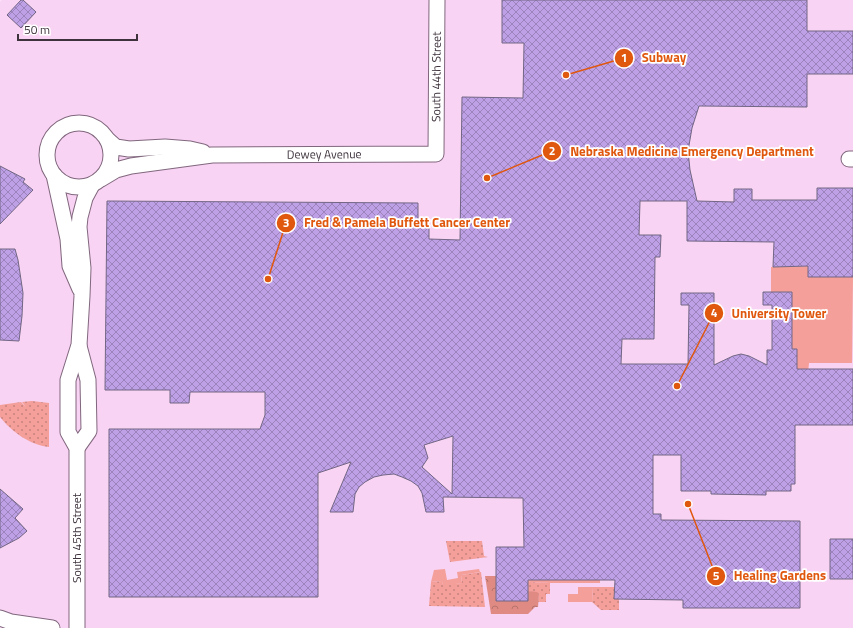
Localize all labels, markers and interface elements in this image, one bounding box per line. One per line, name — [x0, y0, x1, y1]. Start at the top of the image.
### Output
scale bar — [18, 16, 137, 42]
text: 50 m — [24, 20, 50, 39]
street label: South 44th Street — [426, 31, 446, 122]
callout: Subway — [614, 45, 695, 70]
text: Subway — [642, 47, 687, 67]
text: 1 — [621, 48, 627, 67]
callout: Nebraska Medicine Emergency Department — [542, 139, 822, 164]
text: 2 — [549, 141, 555, 160]
text: Nebraska Medicine Emergency Department — [570, 141, 814, 161]
street label: Dewey Avenue — [287, 144, 362, 164]
callout: Fred & Pamela Buffett Cancer Center — [276, 210, 518, 235]
text: Fred & Pamela Buffett Cancer Center — [304, 212, 510, 232]
text: 3 — [283, 213, 289, 232]
callout: University Tower — [704, 301, 834, 326]
text: 4 — [711, 303, 718, 322]
text: University Tower — [732, 303, 827, 323]
street label: South 45th Street — [67, 492, 86, 583]
callout: Healing Gardens — [706, 563, 834, 588]
text: Healing Gardens — [734, 565, 826, 585]
text: 5 — [713, 566, 720, 585]

